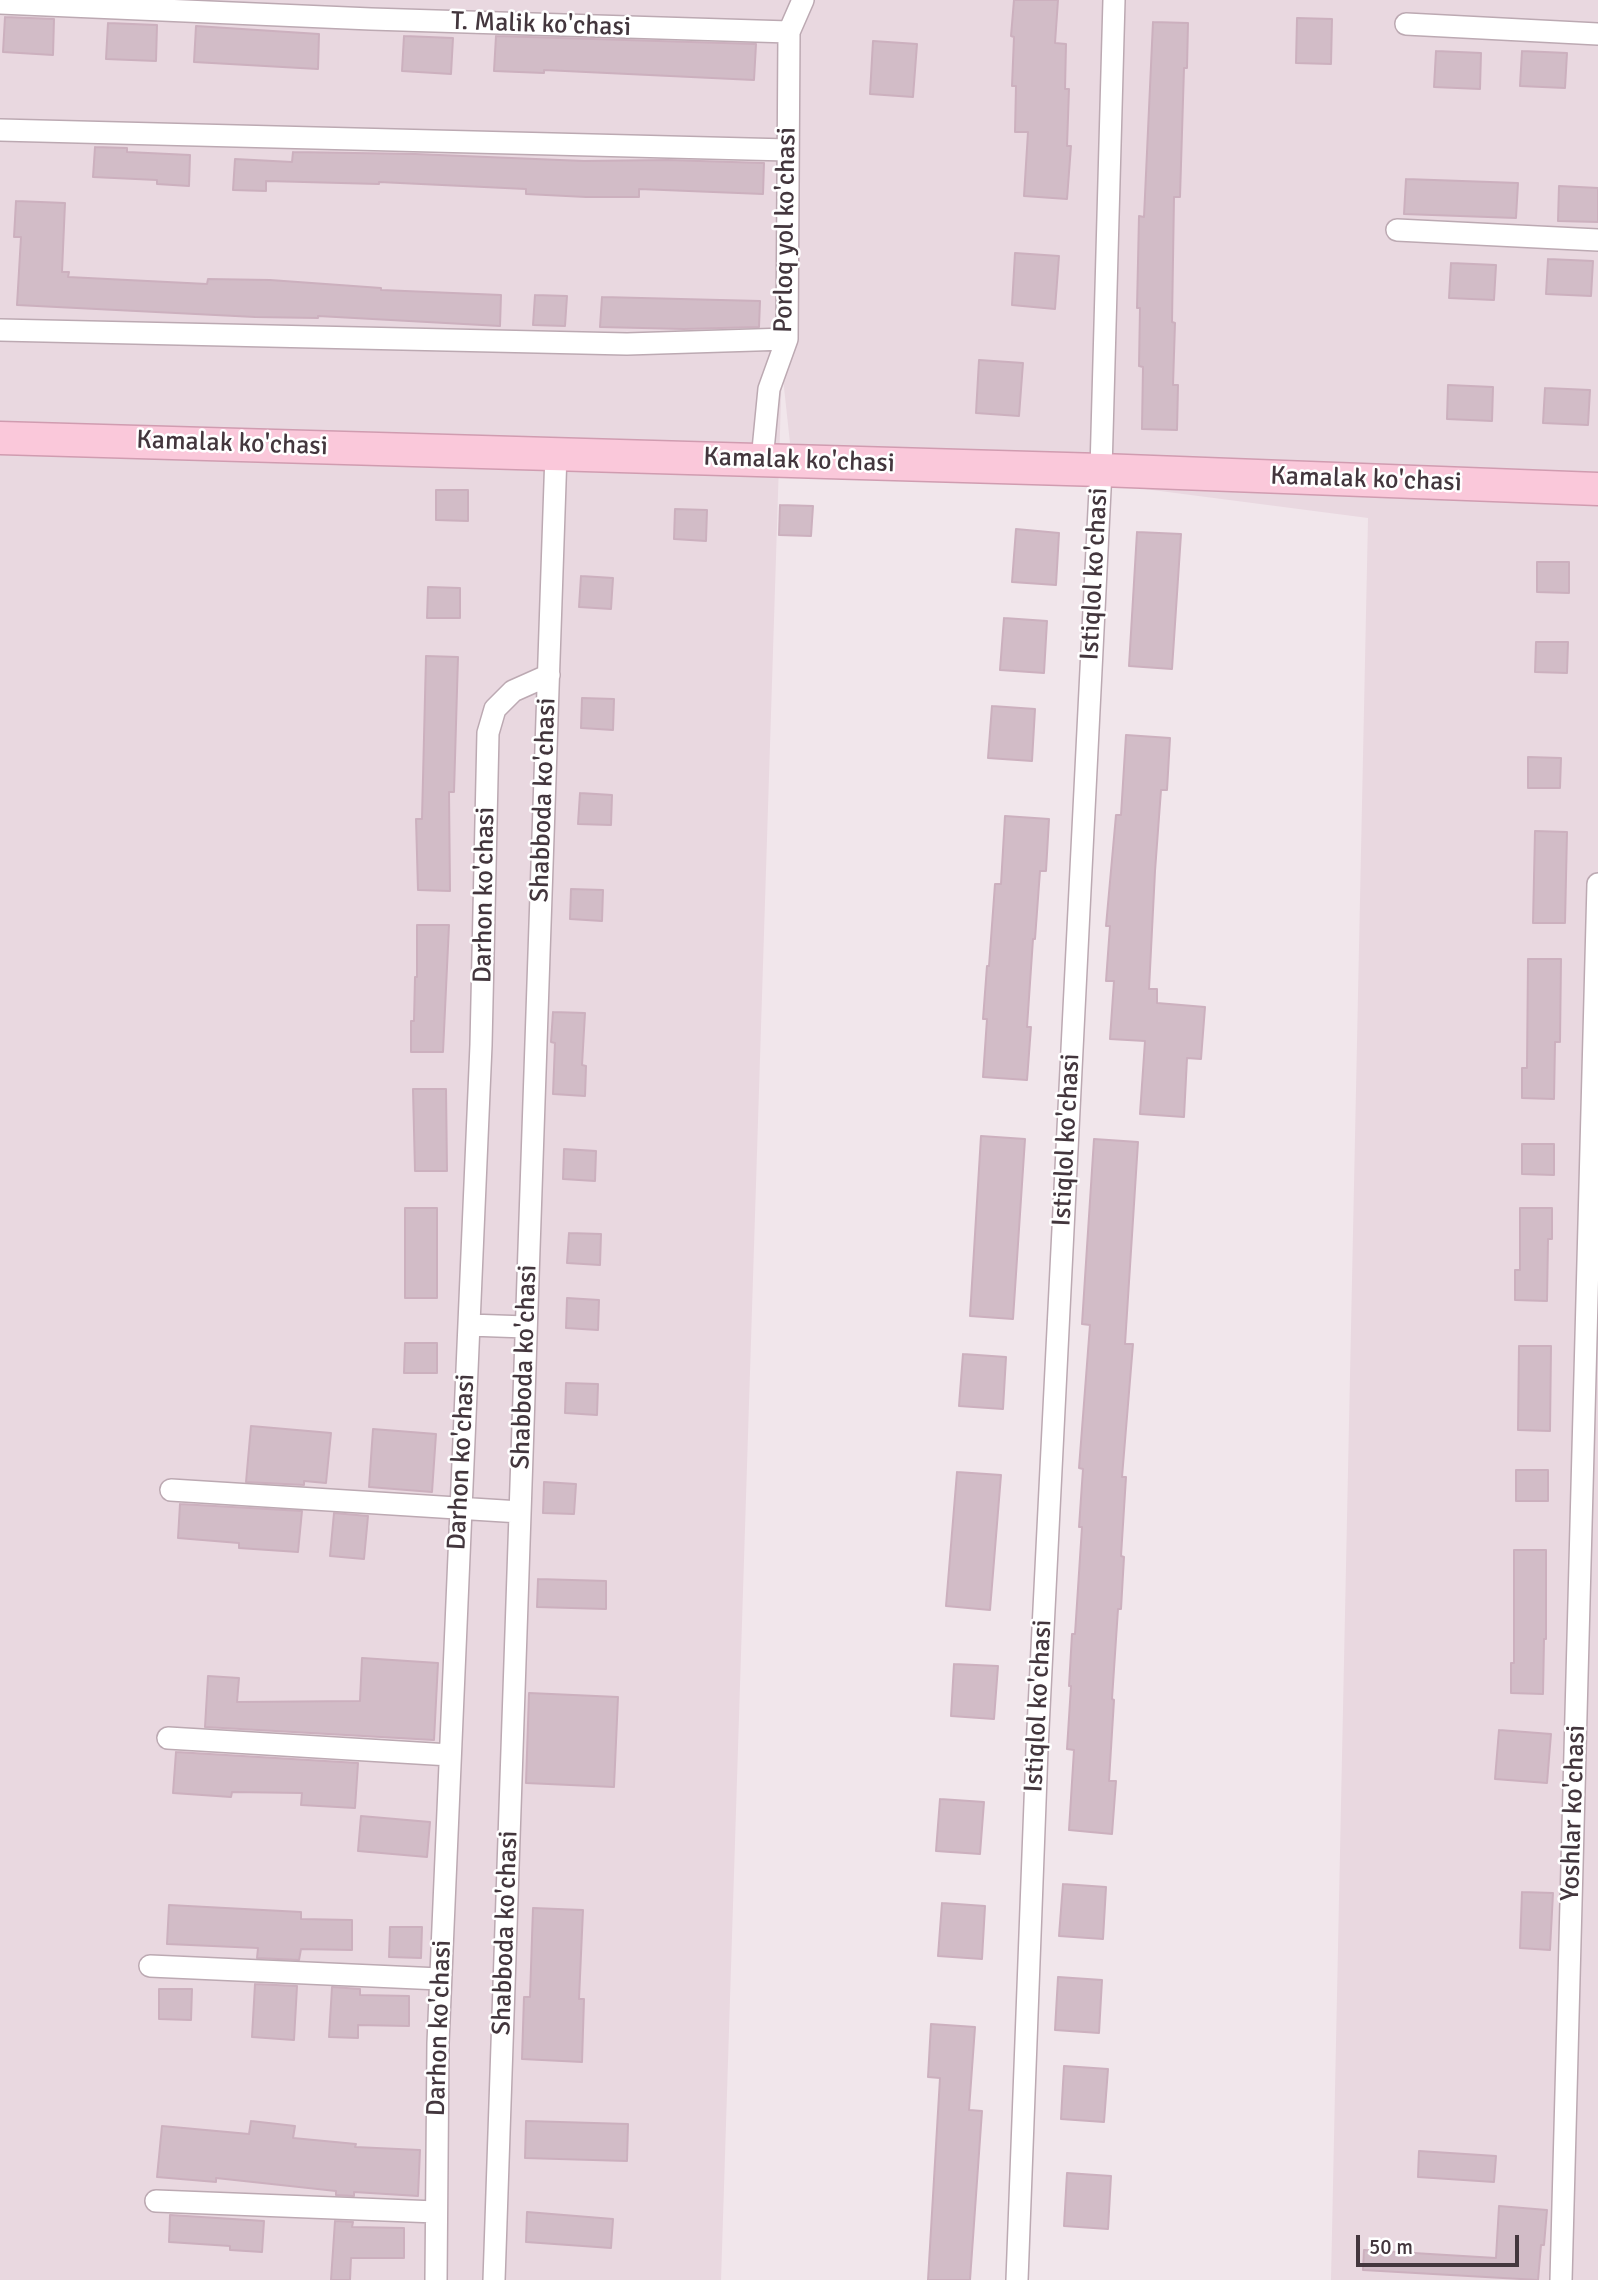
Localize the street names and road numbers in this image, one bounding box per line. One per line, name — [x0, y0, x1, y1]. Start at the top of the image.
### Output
street label: T. Malik ko'chasi — [450, 6, 632, 44]
street label: Porloq yol ko'chasi — [769, 127, 803, 333]
street label: Kamalak ko'chasi — [136, 425, 328, 463]
street label: Kamalak ko'chasi — [703, 442, 895, 480]
street label: Kamalak ko'chasi — [1270, 461, 1462, 499]
street label: Istiqlol ko'chasi — [1075, 487, 1115, 661]
street label: Shabboda ko'chasi — [525, 697, 563, 903]
street label: Darhon ko'chasi — [468, 807, 502, 983]
street label: Istiqlol ko'chasi — [1047, 1053, 1087, 1227]
street label: Shabboda ko'chasi — [506, 1264, 544, 1470]
street label: Darhon ko'chasi — [442, 1373, 482, 1551]
street label: Istiqlol ko'chasi — [1019, 1619, 1059, 1793]
street label: Yoshlar ko'chasi — [1555, 1724, 1593, 1902]
street label: Shabboda ko'chasi — [487, 1830, 525, 2036]
street label: Darhon ko'chasi — [421, 1939, 459, 2117]

